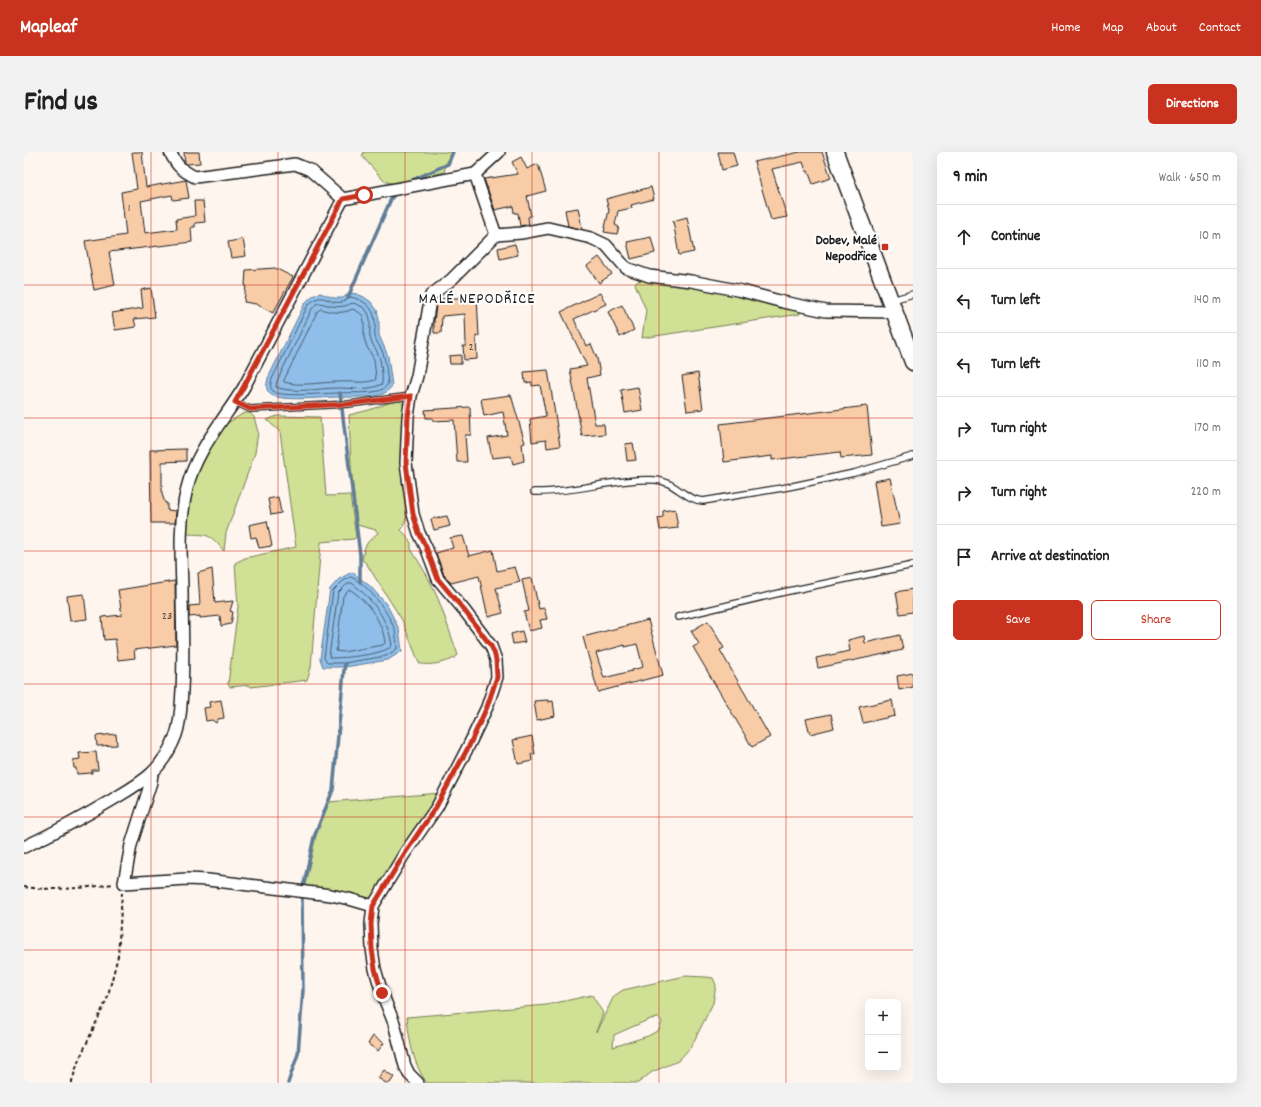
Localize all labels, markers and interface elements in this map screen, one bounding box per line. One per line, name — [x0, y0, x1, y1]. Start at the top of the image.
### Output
text: Mapleaf — [20, 15, 77, 42]
text: Home — [1051, 18, 1080, 38]
text: Map — [1102, 18, 1124, 38]
text: About — [1146, 18, 1177, 38]
text: Contact — [1199, 18, 1241, 38]
text: Find us — [24, 84, 98, 124]
button: Directions — [1148, 84, 1237, 124]
text: 9 min — [953, 166, 987, 190]
text: Walk · 650 m — [1159, 169, 1221, 188]
route start — [355, 186, 373, 204]
house number: 1 — [128, 200, 130, 217]
icon: ahead — [953, 226, 975, 248]
text: Continue — [991, 226, 1040, 248]
text: 10 m — [1199, 227, 1221, 246]
place label: Dobev, Malé Nepodřice — [815, 231, 877, 267]
marker: Dobev, Malé Nepodřice — [880, 242, 890, 252]
district label: MALÉ NEPODŘICE — [419, 288, 535, 311]
icon: left — [953, 290, 975, 312]
text: Turn left — [991, 290, 1040, 312]
text: 140 m — [1194, 291, 1221, 310]
house number: 2 — [468, 339, 474, 356]
icon: left — [953, 354, 975, 376]
text: Turn left — [991, 354, 1040, 376]
text: 110 m — [1196, 355, 1221, 374]
icon: right — [953, 418, 975, 440]
text: Turn right — [991, 418, 1047, 440]
text: 170 m — [1194, 419, 1221, 438]
icon: right — [953, 482, 975, 504]
text: Turn right — [991, 482, 1047, 504]
text: 220 m — [1191, 483, 1221, 502]
icon: arrive — [953, 546, 975, 568]
text: Arrive at destination — [991, 546, 1109, 568]
button: Save — [953, 600, 1083, 640]
button: Share — [1091, 600, 1221, 640]
house number: 23 — [162, 608, 172, 625]
route end — [373, 984, 391, 1002]
map controls — [865, 999, 901, 1071]
button: + — [865, 999, 901, 1035]
button: − — [865, 1035, 901, 1071]

